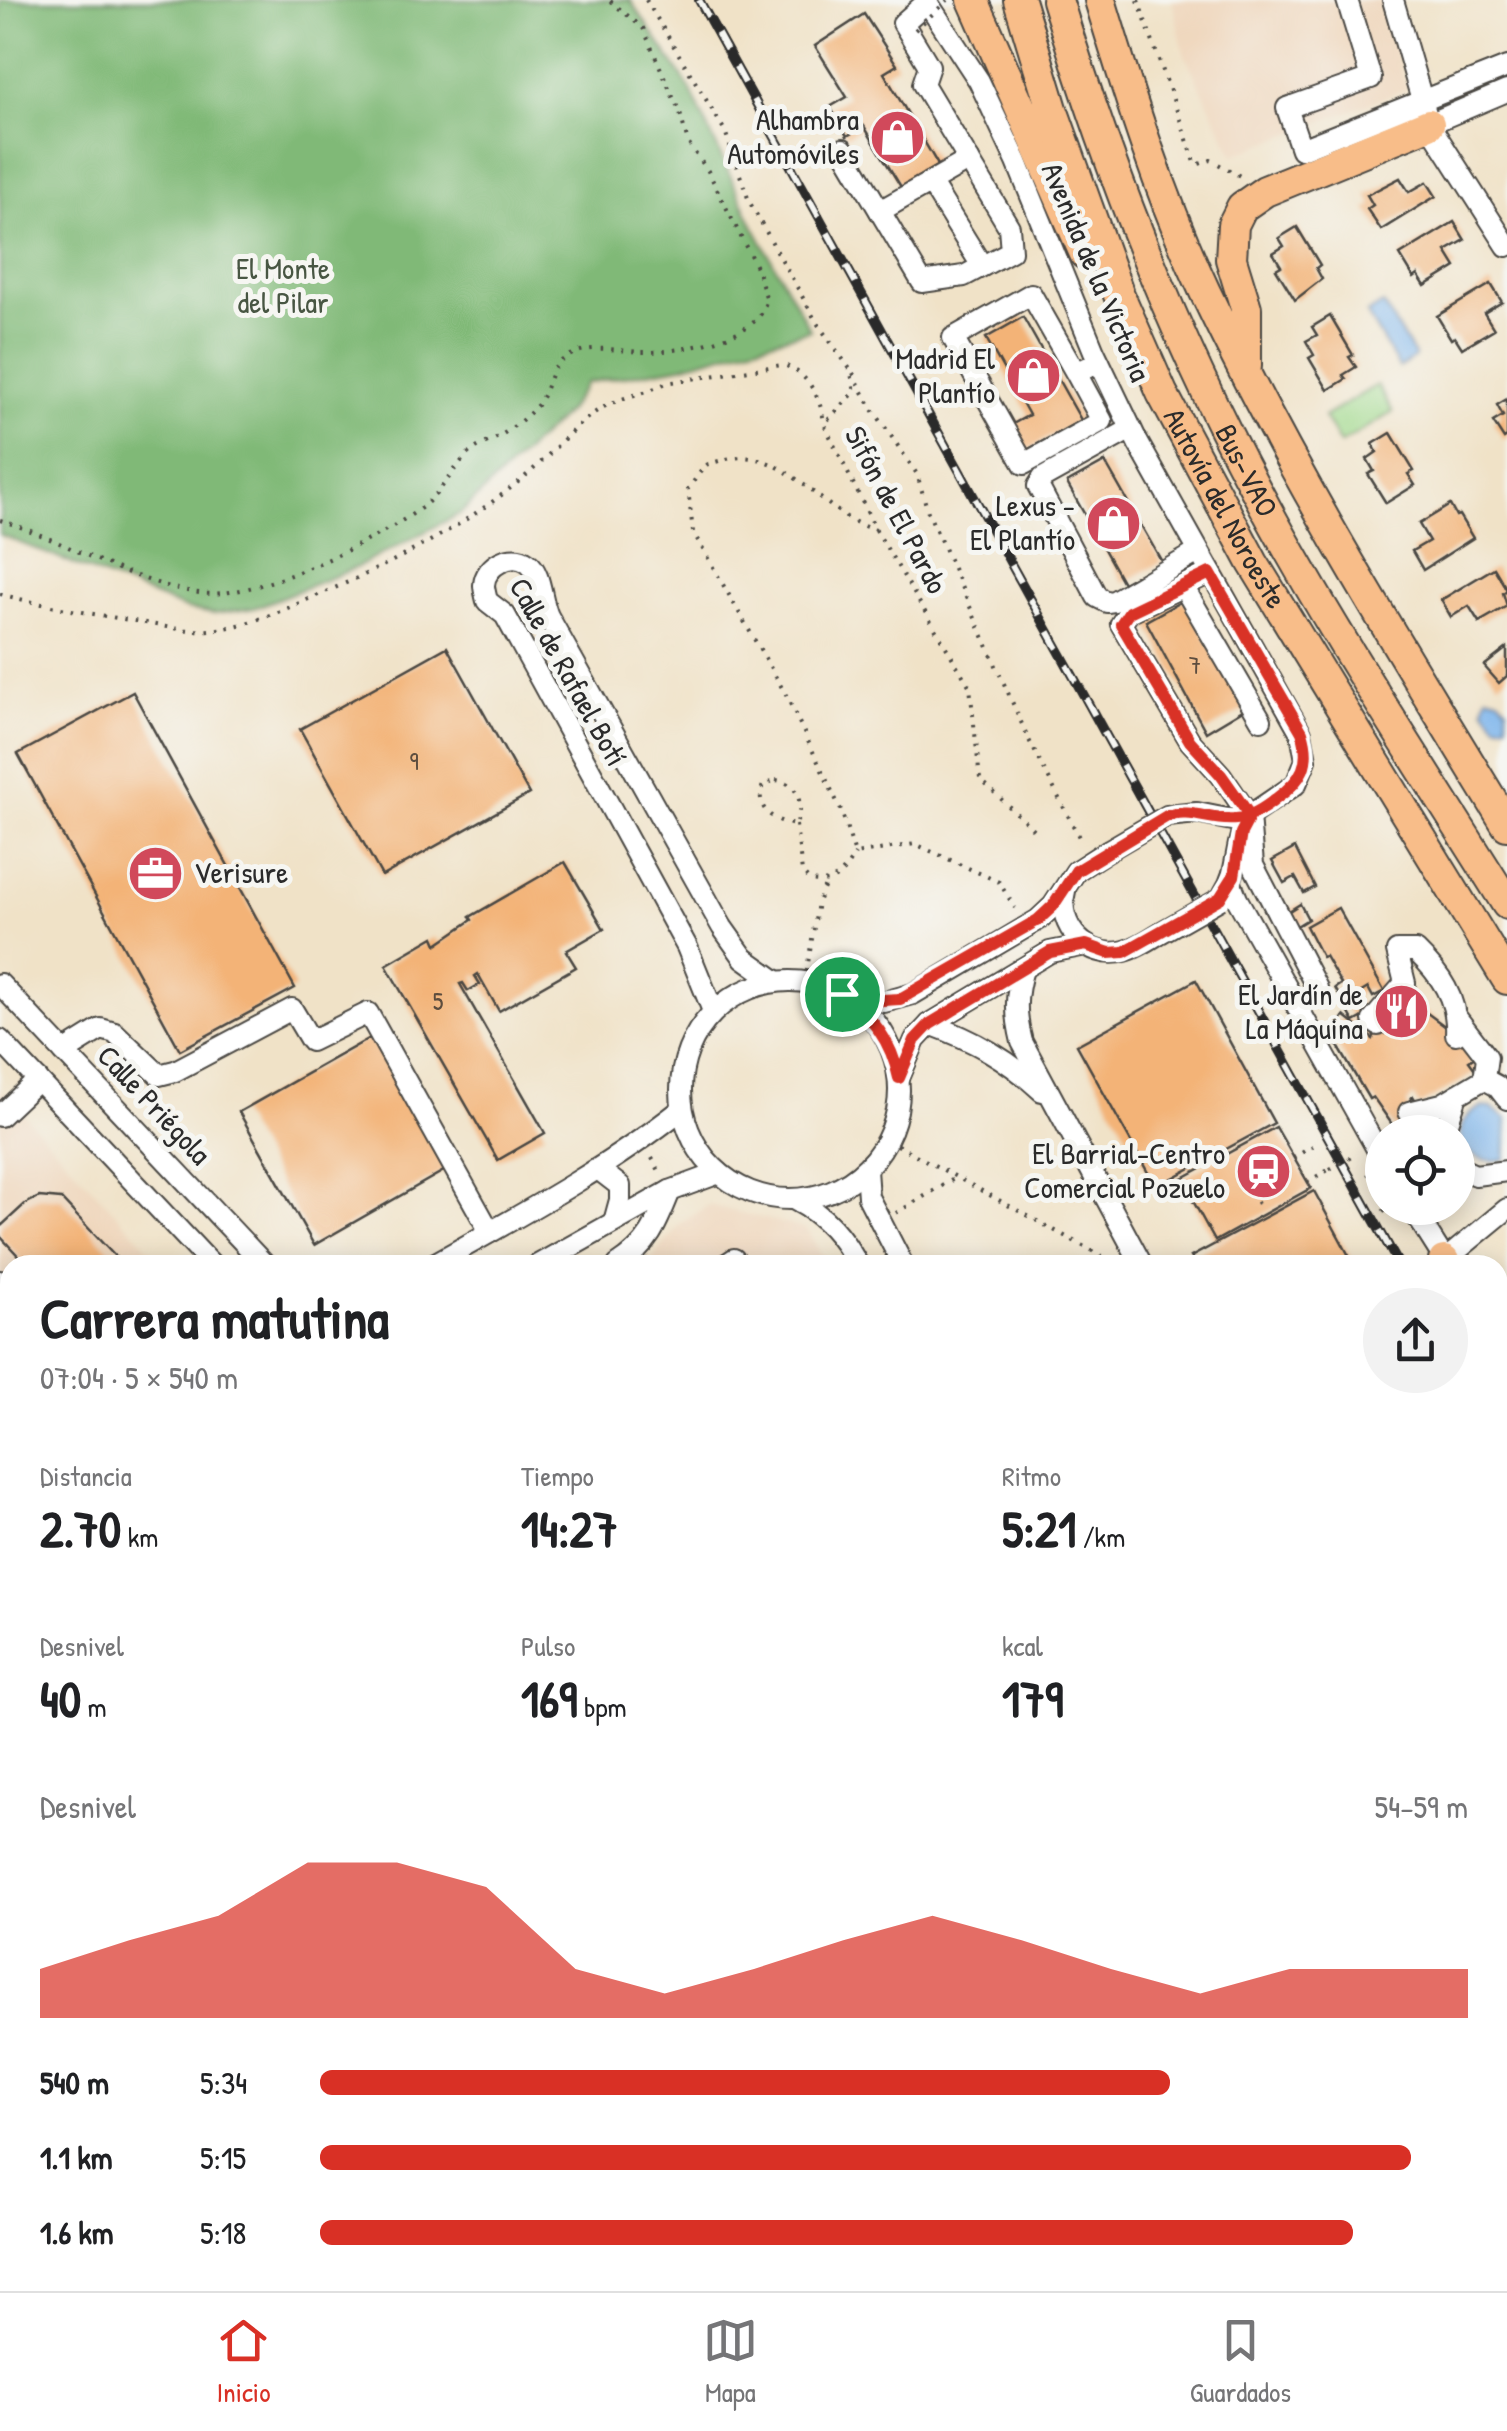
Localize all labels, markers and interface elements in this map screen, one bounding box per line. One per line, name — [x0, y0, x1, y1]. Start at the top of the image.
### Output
place label: Alhambra Automóviles — [727, 99, 859, 173]
shop icon: Alhambra Automóviles — [868, 107, 928, 167]
street label: Avenida de la Victoria — [1033, 156, 1161, 387]
park label: El Monte del Pilar — [236, 248, 330, 322]
place label: Madrid El Plantío — [896, 338, 995, 412]
shop icon: Madrid El Plantío — [1004, 346, 1064, 406]
street label: Autovía del Noroeste — [1155, 401, 1297, 615]
street label: Bus-VAO — [1206, 417, 1288, 524]
street label: Sifón de El Pardo — [836, 419, 958, 600]
place label: Lexus - El Plantío — [970, 485, 1075, 559]
shop icon: Lexus - El Plantío — [1084, 493, 1144, 553]
street label: Calle de Rafael Botí — [501, 570, 637, 773]
house number: 7 — [1189, 648, 1201, 682]
house number: 9 — [409, 744, 419, 778]
office icon: Verisure — [125, 843, 185, 903]
place label: Verisure — [194, 852, 288, 892]
pin — [800, 952, 885, 1037]
icon: arrive — [815, 967, 870, 1022]
place label: El Jardín de La Máquina — [1238, 974, 1363, 1048]
restaurant icon: El Jardín de La Máquina — [1372, 982, 1432, 1042]
house number: 5 — [433, 984, 444, 1018]
street label: Calle Priégola — [89, 1036, 221, 1173]
map controls — [1365, 1115, 1475, 1225]
button: locate — [1365, 1115, 1475, 1225]
place label: El Barrial-Centro Comercial Pozuelo — [1024, 1133, 1225, 1207]
station icon: El Barrial-Centro Comercial Pozuelo — [1234, 1141, 1294, 1201]
text: Carrera matutina — [40, 1281, 389, 1355]
button: share — [1363, 1288, 1468, 1393]
text: 07:04 · 5 × 540 m — [40, 1356, 238, 1399]
text: Distancia — [40, 1457, 132, 1495]
text: Tiempo — [521, 1457, 594, 1495]
text: Ritmo — [1002, 1457, 1061, 1495]
text: 2.70 — [40, 1495, 121, 1563]
text: 14:27 — [521, 1495, 618, 1563]
text: 5:21 — [1002, 1495, 1076, 1563]
text: km — [121, 1518, 158, 1556]
text: /km — [1076, 1518, 1125, 1556]
text: Desnivel — [40, 1627, 124, 1665]
text: Pulso — [521, 1627, 575, 1665]
text: kcal — [1002, 1627, 1043, 1665]
text: 40 — [40, 1665, 81, 1733]
text: 169 — [521, 1665, 577, 1733]
text: 179 — [1002, 1665, 1063, 1733]
text: m — [81, 1688, 107, 1726]
text: bpm — [577, 1688, 626, 1726]
text: Desnivel — [40, 1785, 136, 1828]
text: 54–59 m — [1375, 1785, 1468, 1828]
text: 540 m — [40, 2061, 109, 2104]
text: 5:34 — [200, 2061, 247, 2104]
text: 1.1 km — [40, 2136, 112, 2179]
text: 5:15 — [200, 2136, 246, 2179]
text: 1.6 km — [40, 2211, 114, 2254]
text: 5:18 — [200, 2211, 246, 2254]
tab: Inicio — [216, 2313, 271, 2411]
tab: Mapa — [703, 2313, 758, 2411]
tab: Guardados — [1190, 2313, 1291, 2411]

